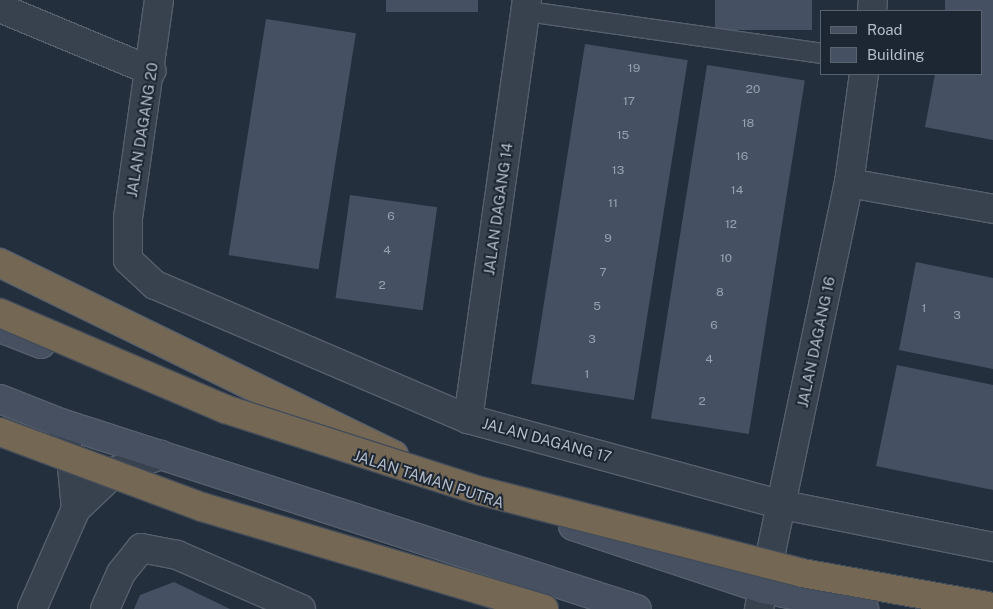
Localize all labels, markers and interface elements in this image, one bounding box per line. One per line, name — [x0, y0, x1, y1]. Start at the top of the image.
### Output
legend — [820, 10, 983, 75]
text: Road — [867, 21, 903, 38]
text: Building — [867, 46, 925, 63]
street label: JALAN DAGANG 20 — [122, 61, 162, 199]
house number: 19 — [628, 62, 640, 76]
house number: 20 — [746, 83, 760, 97]
house number: 17 — [623, 95, 635, 109]
house number: 18 — [742, 117, 754, 131]
house number: 15 — [617, 129, 629, 143]
street label: JALAN DAGANG 14 — [480, 142, 516, 276]
house number: 16 — [736, 150, 748, 164]
house number: 13 — [612, 164, 624, 178]
house number: 14 — [731, 184, 743, 198]
house number: 11 — [608, 197, 618, 211]
house number: 6 — [387, 210, 395, 224]
house number: 12 — [725, 218, 737, 232]
house number: 9 — [604, 232, 612, 246]
house number: 4 — [383, 244, 391, 258]
house number: 10 — [720, 252, 732, 266]
house number: 7 — [599, 266, 607, 280]
street label: JALAN DAGANG 16 — [793, 275, 839, 409]
house number: 2 — [378, 279, 386, 293]
house number: 8 — [716, 286, 724, 300]
house number: 5 — [593, 300, 601, 314]
house number: 1 — [922, 302, 926, 316]
house number: 3 — [953, 309, 961, 323]
house number: 6 — [710, 319, 718, 333]
house number: 3 — [588, 333, 596, 347]
house number: 4 — [705, 353, 713, 367]
house number: 1 — [585, 368, 589, 382]
house number: 2 — [698, 395, 706, 409]
street label: JALAN DAGANG 17 — [480, 414, 614, 466]
street label: JALAN TAMAN PUTRA — [351, 446, 507, 512]

